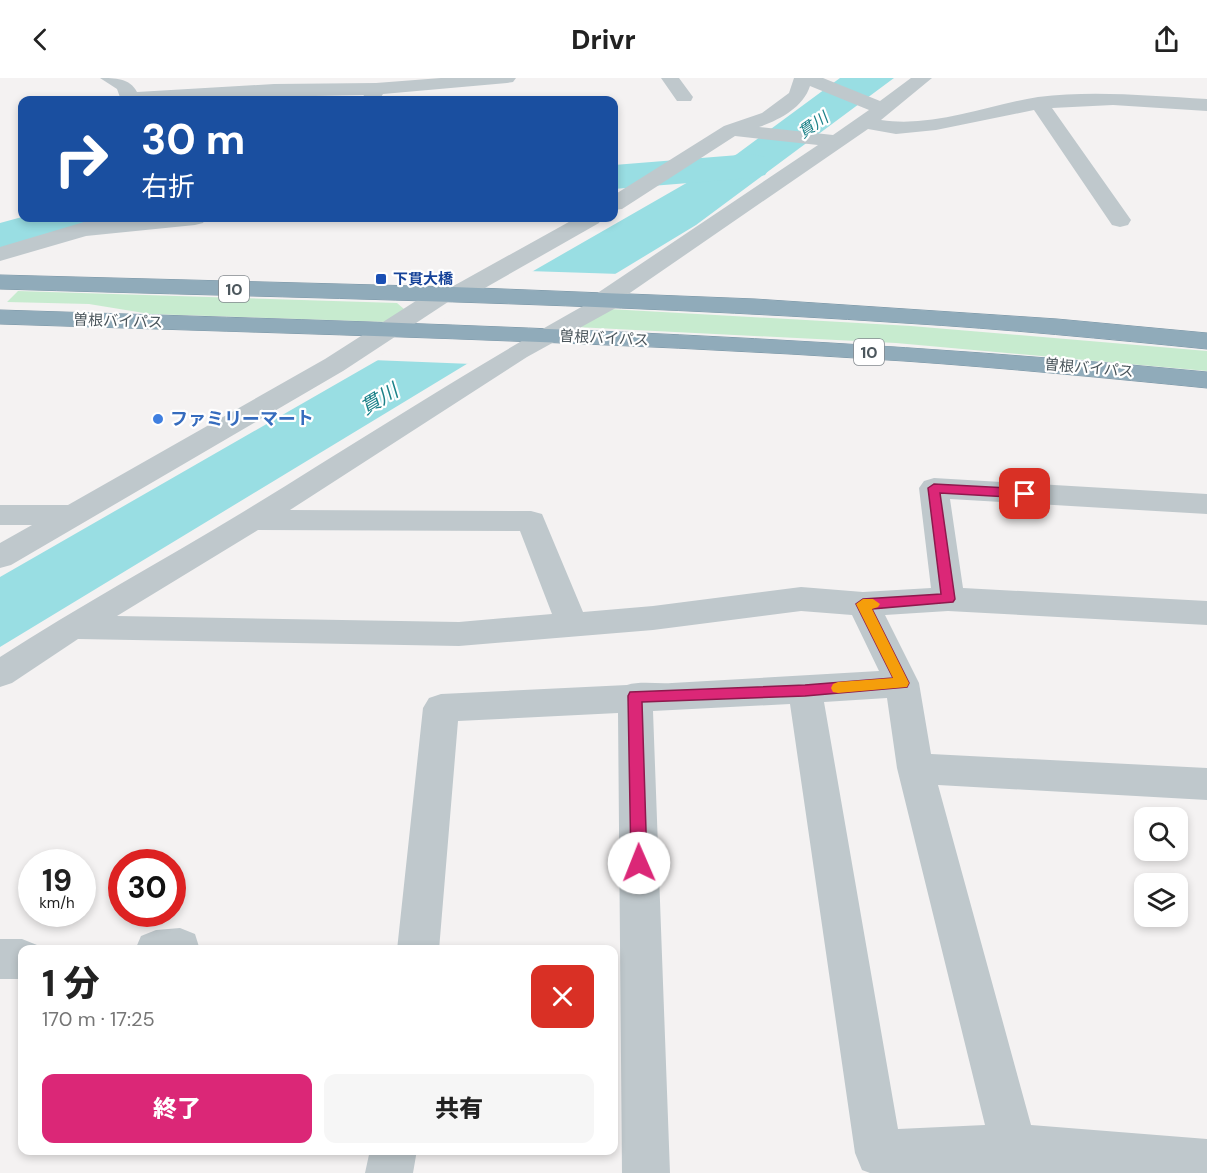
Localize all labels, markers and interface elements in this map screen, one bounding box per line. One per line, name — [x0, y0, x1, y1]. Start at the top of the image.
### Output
text: Drivr — [571, 22, 636, 57]
icon: back — [24, 23, 57, 56]
icon: share — [1150, 23, 1183, 56]
water label: 貫川 — [794, 106, 834, 143]
text: 30 m — [141, 112, 245, 167]
icon: right — [42, 120, 120, 198]
text: 右折 — [141, 169, 195, 204]
place label: 下貫大橋 — [393, 269, 454, 289]
marker: 下貫大橋 — [374, 272, 388, 286]
road number: 10 — [219, 276, 249, 302]
street label: 曽根バイパス — [73, 309, 163, 333]
street label: 曽根バイパス — [559, 326, 649, 350]
road number: 10 — [854, 339, 884, 365]
street label: 曽根バイパス — [1043, 354, 1135, 382]
water label: 貫川 — [355, 377, 405, 420]
place label: ファミリーマート — [170, 407, 314, 431]
marker: ファミリーマート — [151, 412, 165, 426]
pin — [999, 468, 1050, 519]
icon: arrive — [1008, 477, 1041, 510]
map controls — [1134, 807, 1188, 927]
button: search — [1134, 807, 1188, 861]
position arrow — [607, 831, 671, 895]
speed limit sign: 30 — [108, 849, 186, 927]
text: 19 — [42, 861, 72, 900]
button: layers — [1134, 873, 1188, 927]
text: km/h — [39, 893, 75, 913]
text: 1 分 — [42, 960, 100, 1007]
button: close — [531, 965, 594, 1028]
text: 170 m · 17:25 — [42, 1006, 155, 1032]
button: 終了 — [42, 1074, 312, 1143]
button: 共有 — [324, 1074, 594, 1143]

